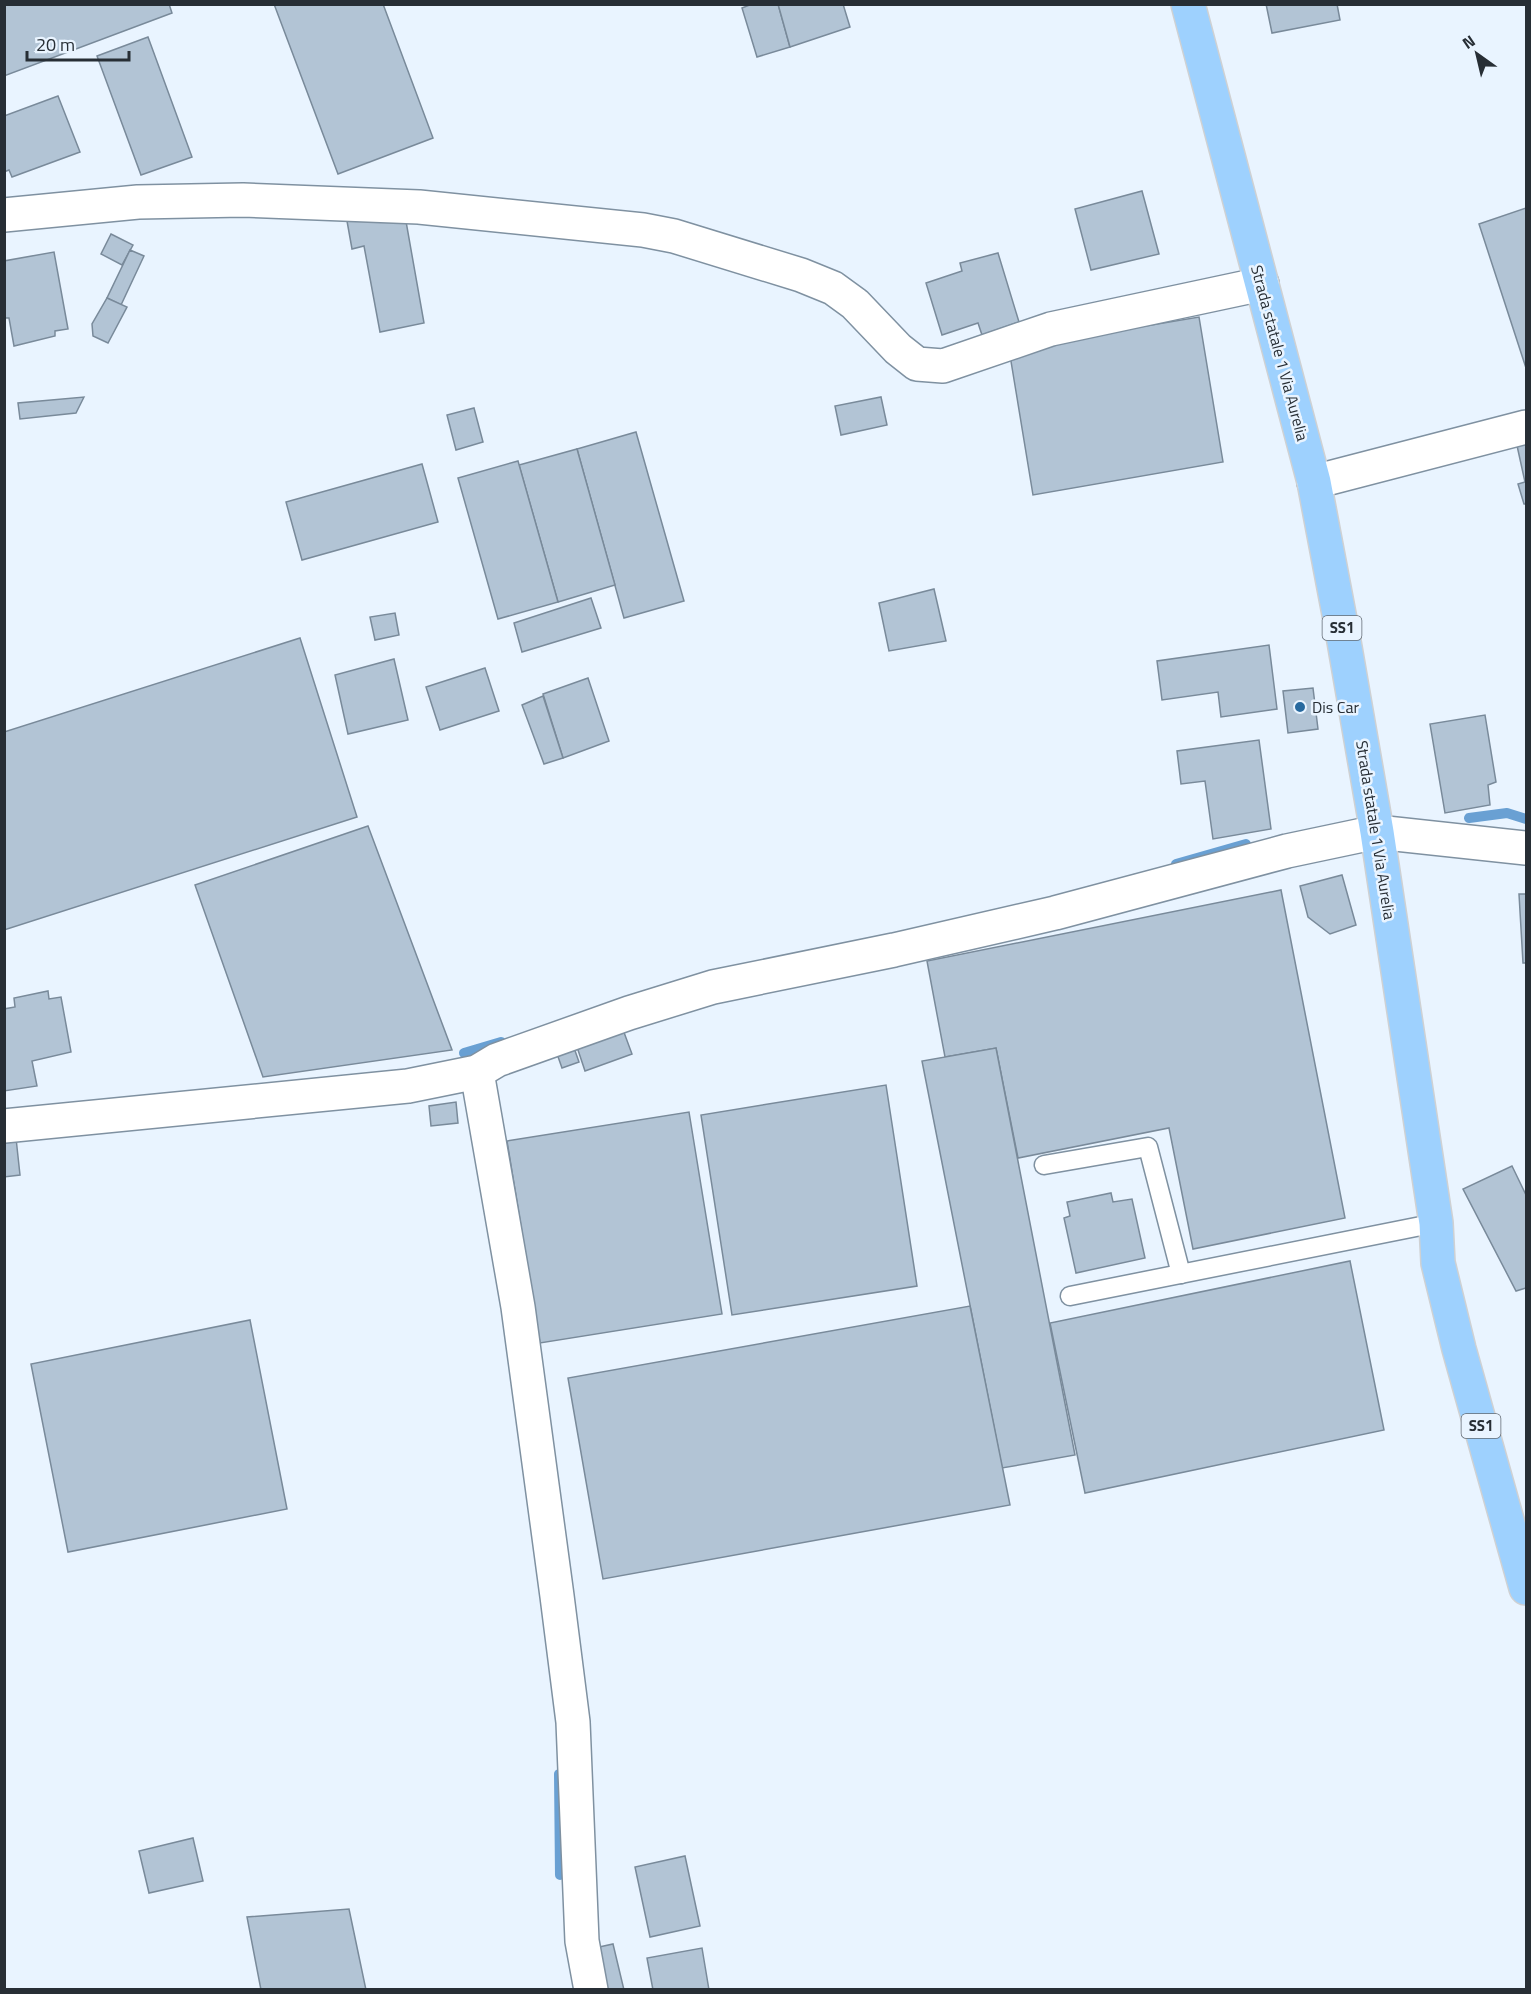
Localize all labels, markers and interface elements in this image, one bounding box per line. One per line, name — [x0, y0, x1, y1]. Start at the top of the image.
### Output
scale bar — [27, 24, 129, 62]
north arrow — [1447, 24, 1507, 84]
text: N — [1457, 29, 1480, 55]
text: 20 m — [36, 31, 75, 58]
street label: Strada statale 1 Via Aurelia — [1245, 262, 1315, 444]
road number: SS1 — [1322, 616, 1362, 640]
place label: Dis Car — [1312, 695, 1360, 719]
marker: Dis Car — [1293, 700, 1307, 714]
street label: Strada statale 1 Via Aurelia — [1350, 739, 1402, 921]
road number: SS1 — [1462, 1414, 1500, 1438]

